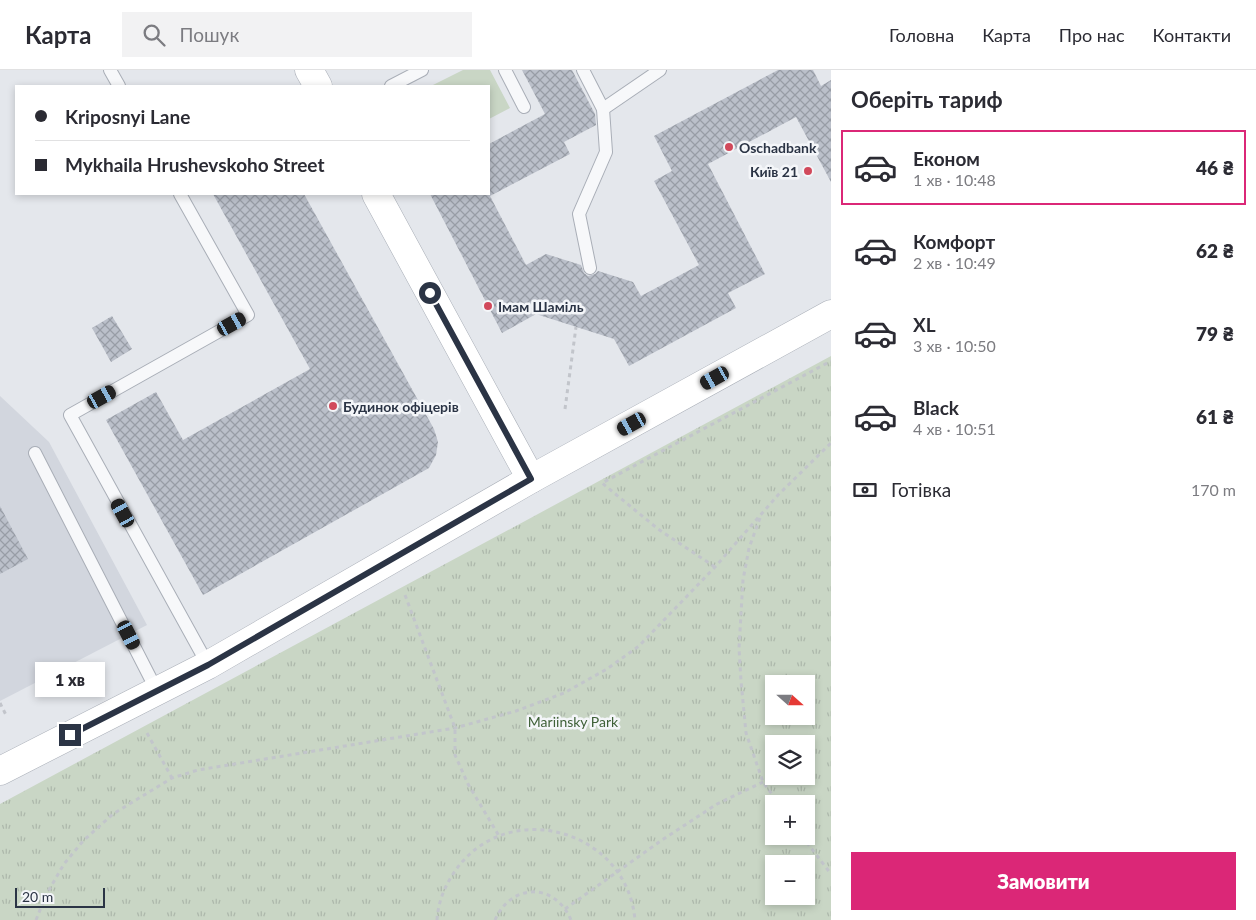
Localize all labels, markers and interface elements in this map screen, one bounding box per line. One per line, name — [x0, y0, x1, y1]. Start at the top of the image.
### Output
search box — [122, 12, 472, 57]
text: Карта — [25, 20, 92, 49]
icon: search — [140, 21, 168, 49]
text: Пошук — [180, 23, 239, 46]
text: Головна — [889, 24, 954, 46]
text: Карта — [982, 24, 1031, 46]
text: Про нас — [1059, 24, 1125, 46]
text: Контакти — [1153, 24, 1231, 46]
text: Оберіть тариф — [851, 86, 1003, 113]
text: Kriposnyi Lane — [65, 105, 190, 128]
place label: Oschadbank — [739, 139, 817, 156]
marker: Oschadbank — [723, 141, 735, 153]
icon: car — [853, 145, 898, 190]
text: Економ — [913, 147, 980, 170]
text: Mykhaila Hrushevskoho Street — [65, 153, 325, 176]
text: 46 ₴ — [1196, 156, 1234, 179]
place label: Київ 21 — [750, 163, 798, 180]
marker: Київ 21 — [802, 165, 814, 177]
text: 1 хв · 10:48 — [913, 170, 996, 189]
icon: car — [853, 228, 898, 273]
text: Комфорт — [913, 230, 995, 253]
text: 62 ₴ — [1196, 239, 1234, 262]
text: 2 хв · 10:49 — [913, 253, 996, 272]
route start — [419, 282, 441, 304]
place label: Імам Шаміль — [498, 298, 584, 315]
marker: Імам Шаміль — [482, 300, 494, 312]
car — [215, 310, 248, 338]
icon: car — [853, 311, 898, 356]
text: XL — [913, 313, 936, 336]
text: 79 ₴ — [1196, 322, 1234, 345]
text: 3 хв · 10:50 — [913, 336, 996, 355]
car — [698, 364, 731, 392]
car — [85, 383, 118, 411]
icon: car — [853, 394, 898, 439]
text: Black — [913, 396, 959, 419]
place label: Будинок офіцерів — [343, 398, 459, 415]
marker: Будинок офіцерів — [327, 400, 339, 412]
text: 61 ₴ — [1196, 405, 1234, 428]
car — [615, 410, 648, 438]
text: 4 хв · 10:51 — [913, 419, 996, 438]
icon: cash — [851, 476, 879, 504]
text: Готівка — [891, 478, 951, 501]
text: 170 m — [1191, 480, 1236, 499]
car — [109, 496, 136, 530]
car — [115, 618, 142, 652]
callout: 1 хв — [35, 662, 105, 698]
text: 1 хв — [55, 670, 85, 689]
north arrow — [765, 675, 815, 725]
map controls — [765, 675, 815, 905]
park label: Mariinsky Park — [528, 713, 619, 730]
route end — [59, 724, 81, 746]
button: layers — [765, 735, 815, 785]
button: + — [765, 795, 815, 845]
button: Замовити — [851, 852, 1236, 910]
button: − — [765, 855, 815, 905]
scale bar — [15, 885, 105, 908]
text: 20 m — [22, 888, 53, 905]

